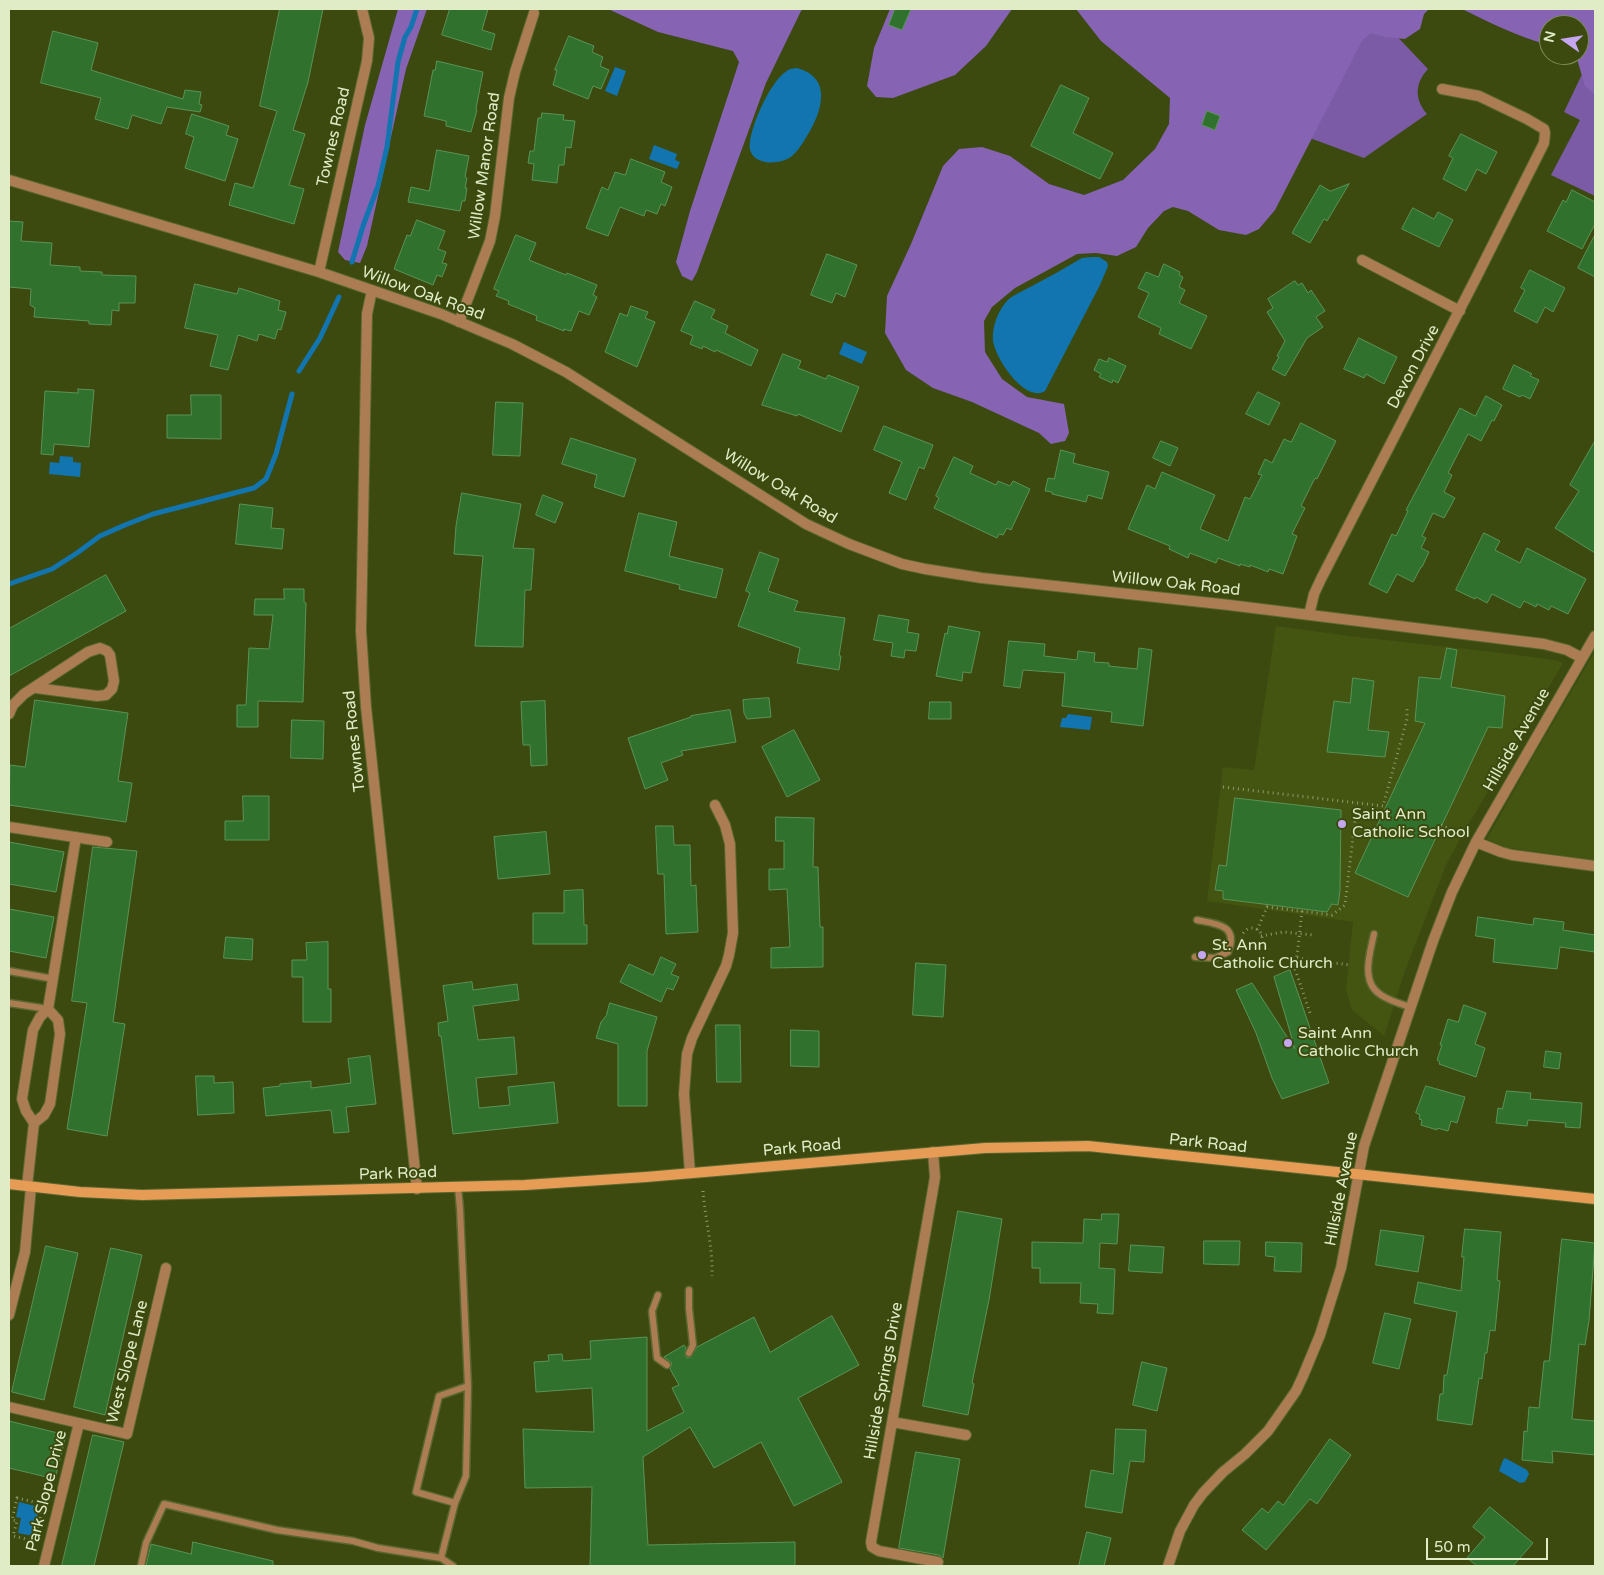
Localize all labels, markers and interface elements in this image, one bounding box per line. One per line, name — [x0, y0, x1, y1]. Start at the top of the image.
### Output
north arrow — [1539, 15, 1589, 65]
text: N — [1540, 29, 1559, 44]
street label: Townes Road — [313, 85, 355, 189]
street label: Willow Manor Road — [465, 91, 505, 241]
street label: Willow Oak Road — [359, 263, 487, 325]
street label: Devon Drive — [1384, 322, 1444, 412]
street label: Willow Oak Road — [720, 445, 840, 529]
street label: Willow Oak Road — [1111, 568, 1241, 600]
street label: Hillside Avenue — [1480, 685, 1554, 795]
street label: Townes Road — [340, 689, 370, 793]
place label: Saint Ann Catholic School — [1352, 805, 1470, 843]
marker: Saint Ann Catholic School — [1336, 818, 1348, 830]
place label: St. Ann Catholic Church — [1212, 936, 1333, 974]
marker: St. Ann Catholic Church — [1196, 949, 1208, 961]
place label: Saint Ann Catholic Church — [1298, 1024, 1419, 1062]
marker: Saint Ann Catholic Church — [1282, 1037, 1294, 1049]
street label: Park Road — [1168, 1130, 1248, 1158]
street label: Hillside Avenue — [1321, 1130, 1363, 1248]
street label: Park Road — [762, 1135, 842, 1161]
street label: Park Road — [358, 1163, 438, 1185]
street label: West Slope Lane — [103, 1298, 153, 1426]
street label: Hillside Springs Drive — [861, 1301, 907, 1461]
street label: Park Slope Drive — [23, 1428, 71, 1554]
scale bar — [1429, 1528, 1552, 1560]
text: 50 m — [1434, 1538, 1471, 1556]

